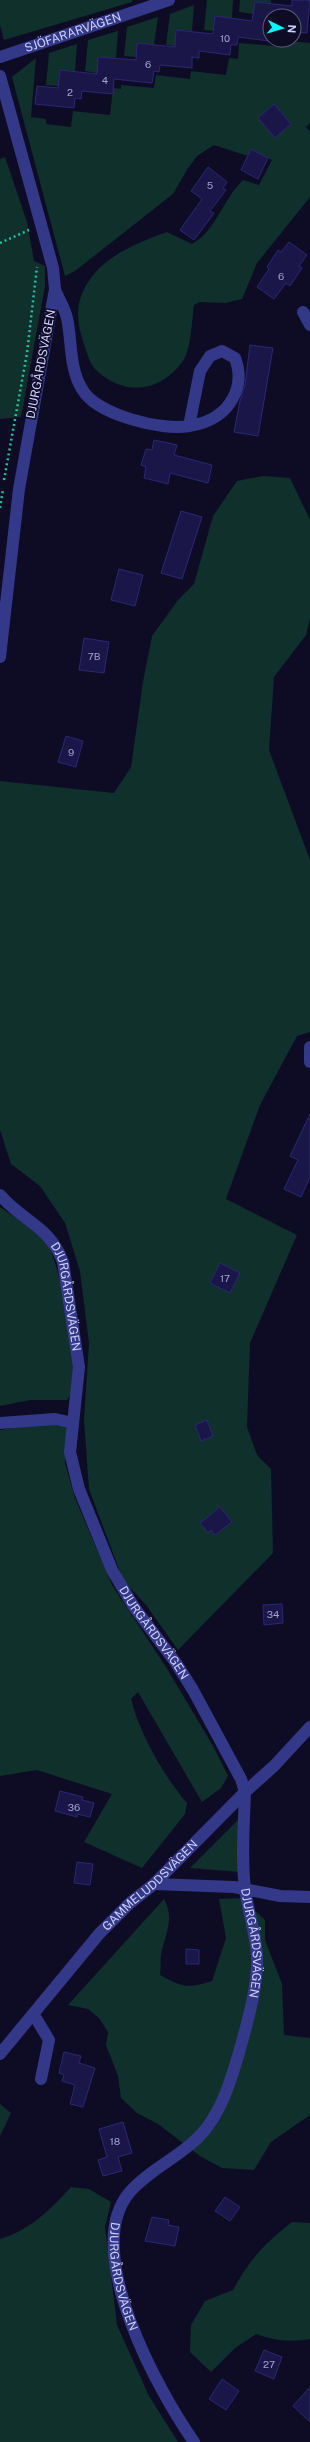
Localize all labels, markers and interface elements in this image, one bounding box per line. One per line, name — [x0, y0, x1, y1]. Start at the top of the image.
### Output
north arrow — [262, 8, 302, 48]
street label: SJÖFARARVÄGEN — [23, 10, 123, 55]
text: N — [286, 24, 298, 34]
house number: 10 — [220, 32, 230, 44]
house number: 6 — [145, 58, 151, 70]
house number: 4 — [102, 74, 108, 86]
house number: 2 — [67, 86, 73, 98]
house number: 5 — [207, 179, 213, 191]
house number: 6 — [278, 270, 284, 282]
street label: DJURGÅRDSVÄGEN — [24, 308, 58, 420]
house number: 7B — [88, 650, 101, 662]
house number: 9 — [68, 746, 74, 758]
street label: DJURGÅRDSVÄGEN — [48, 1240, 84, 1352]
house number: 17 — [220, 1272, 230, 1284]
street label: DJURGÅRDSVÄGEN — [116, 1584, 191, 1682]
house number: 34 — [267, 1608, 279, 1620]
house number: 36 — [68, 1801, 80, 1813]
street label: GAMMELUDDSVÄGEN — [99, 1837, 200, 1934]
street label: DJURGÅRDSVÄGEN — [238, 1887, 264, 1999]
house number: 18 — [110, 2135, 120, 2147]
street label: DJURGÅRDSVÄGEN — [107, 2221, 140, 2333]
house number: 27 — [263, 2358, 275, 2370]

